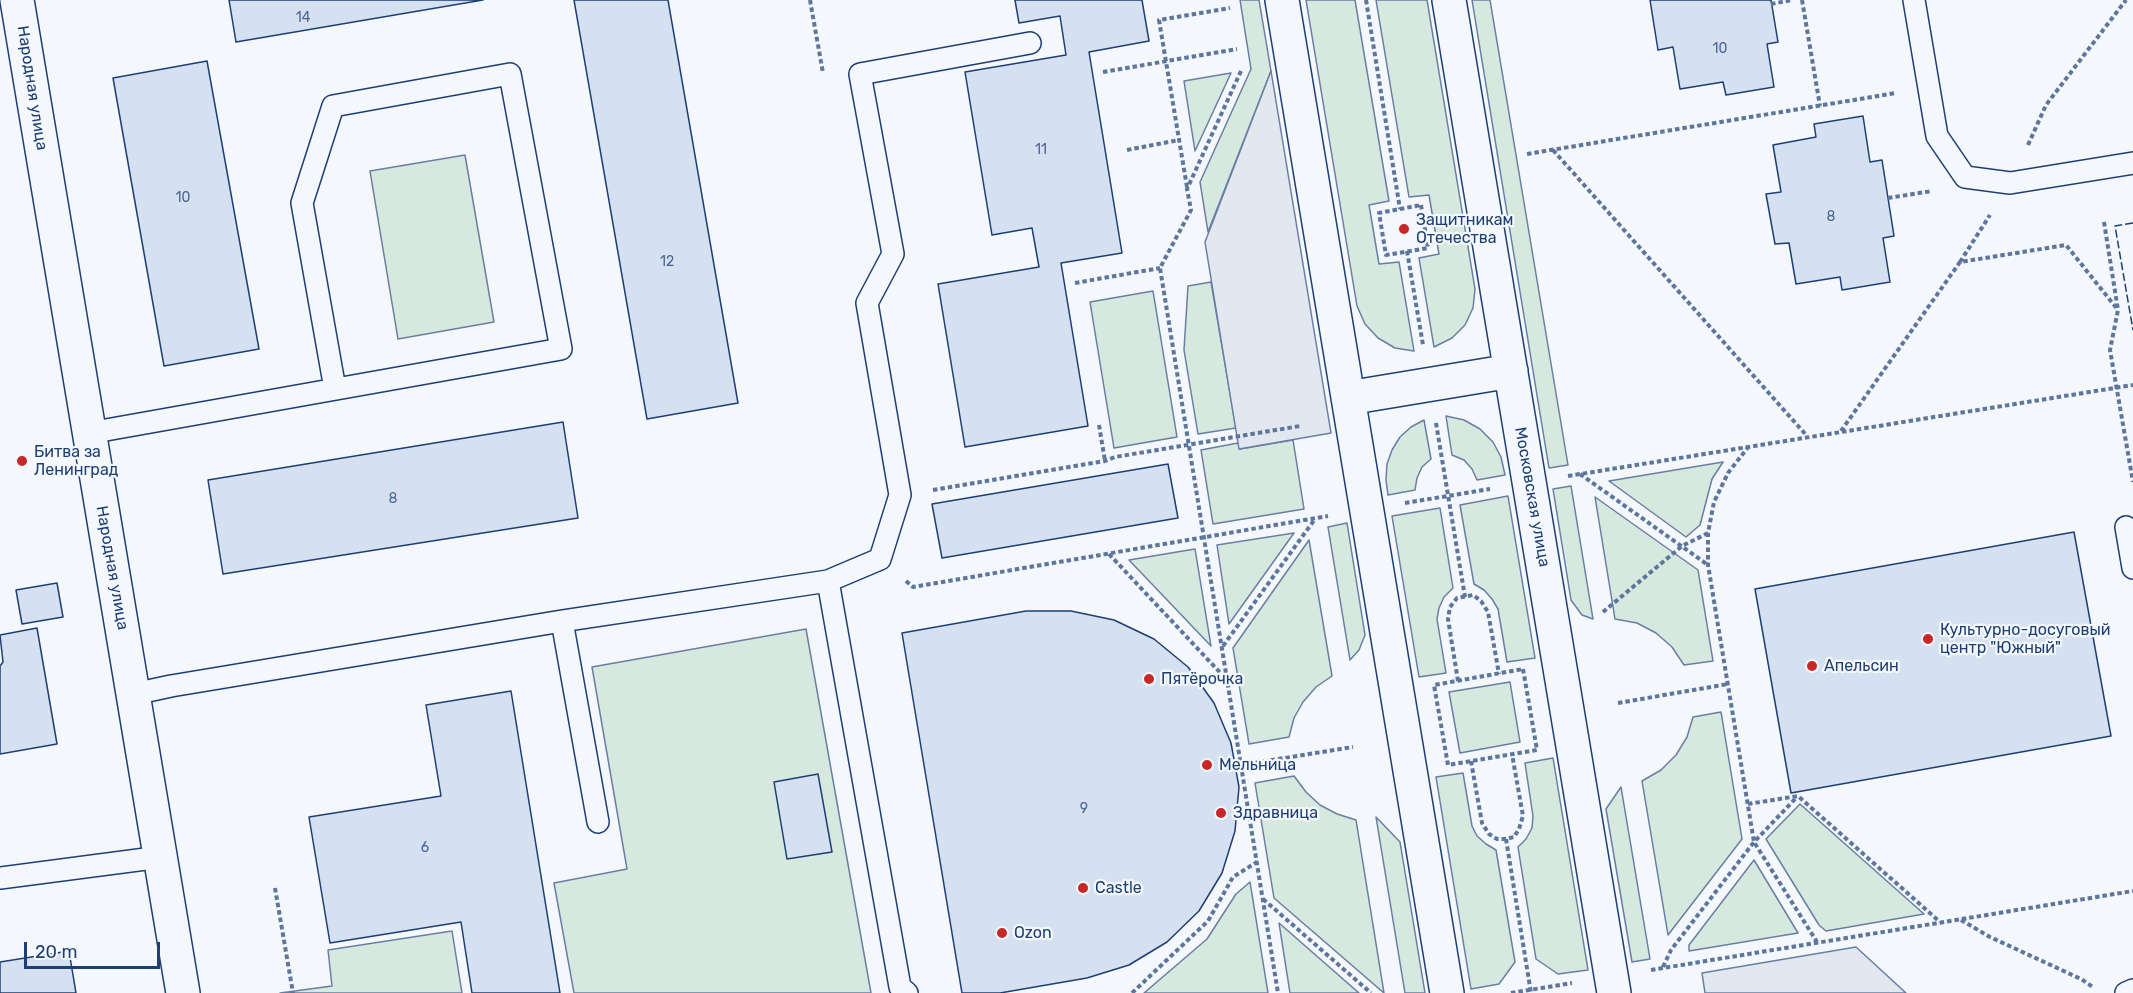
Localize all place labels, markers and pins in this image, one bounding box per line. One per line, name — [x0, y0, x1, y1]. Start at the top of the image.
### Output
place label: Защитникам Отечества — [1416, 210, 1514, 248]
marker: Защитникам Отечества — [1397, 222, 1411, 236]
place label: Битва за Ленинград — [34, 442, 118, 480]
marker: Битва за Ленинград — [15, 454, 29, 468]
place label: Культурно-досуговый центр "Южный" — [1940, 620, 2110, 658]
marker: Культурно-досуговый центр "Южный" — [1921, 632, 1935, 646]
place label: Апельсин — [1824, 656, 1899, 676]
marker: Апельсин — [1805, 659, 1819, 673]
place label: Пятёрочка — [1161, 669, 1243, 689]
marker: Пятёрочка — [1142, 672, 1156, 686]
place label: Мельница — [1219, 755, 1296, 775]
marker: Мельница — [1200, 758, 1214, 772]
place label: Здравница — [1233, 803, 1318, 823]
marker: Здравница — [1214, 806, 1228, 820]
place label: Castle — [1095, 878, 1142, 898]
marker: Castle — [1076, 881, 1090, 895]
place label: Ozon — [1014, 923, 1052, 943]
marker: Ozon — [995, 926, 1009, 940]

